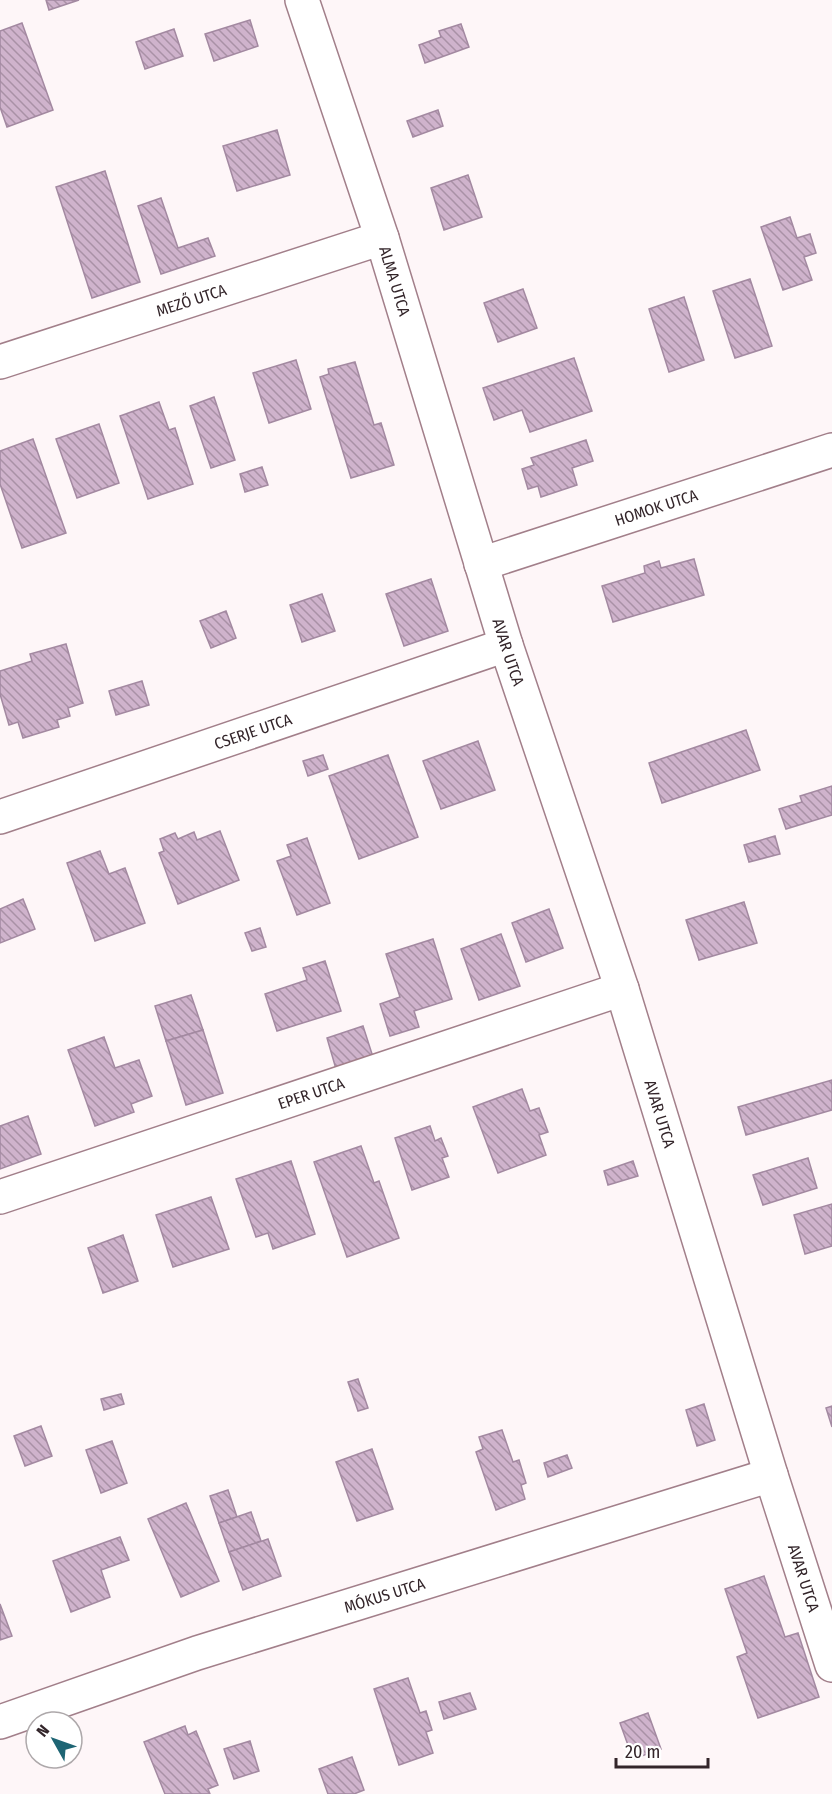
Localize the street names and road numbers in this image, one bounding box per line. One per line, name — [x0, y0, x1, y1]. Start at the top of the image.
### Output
street label: ALMA UTCA — [376, 244, 415, 319]
street label: MEZŐ UTCA — [154, 280, 229, 320]
street label: HOMOK UTCA — [612, 485, 700, 529]
street label: AVAR UTCA — [489, 616, 529, 689]
street label: CSERJE UTCA — [212, 709, 295, 753]
street label: EPER UTCA — [275, 1073, 347, 1113]
street label: AVAR UTCA — [641, 1077, 680, 1150]
street label: AVAR UTCA — [784, 1542, 824, 1615]
street label: MÓKUS UTCA — [342, 1573, 428, 1616]

